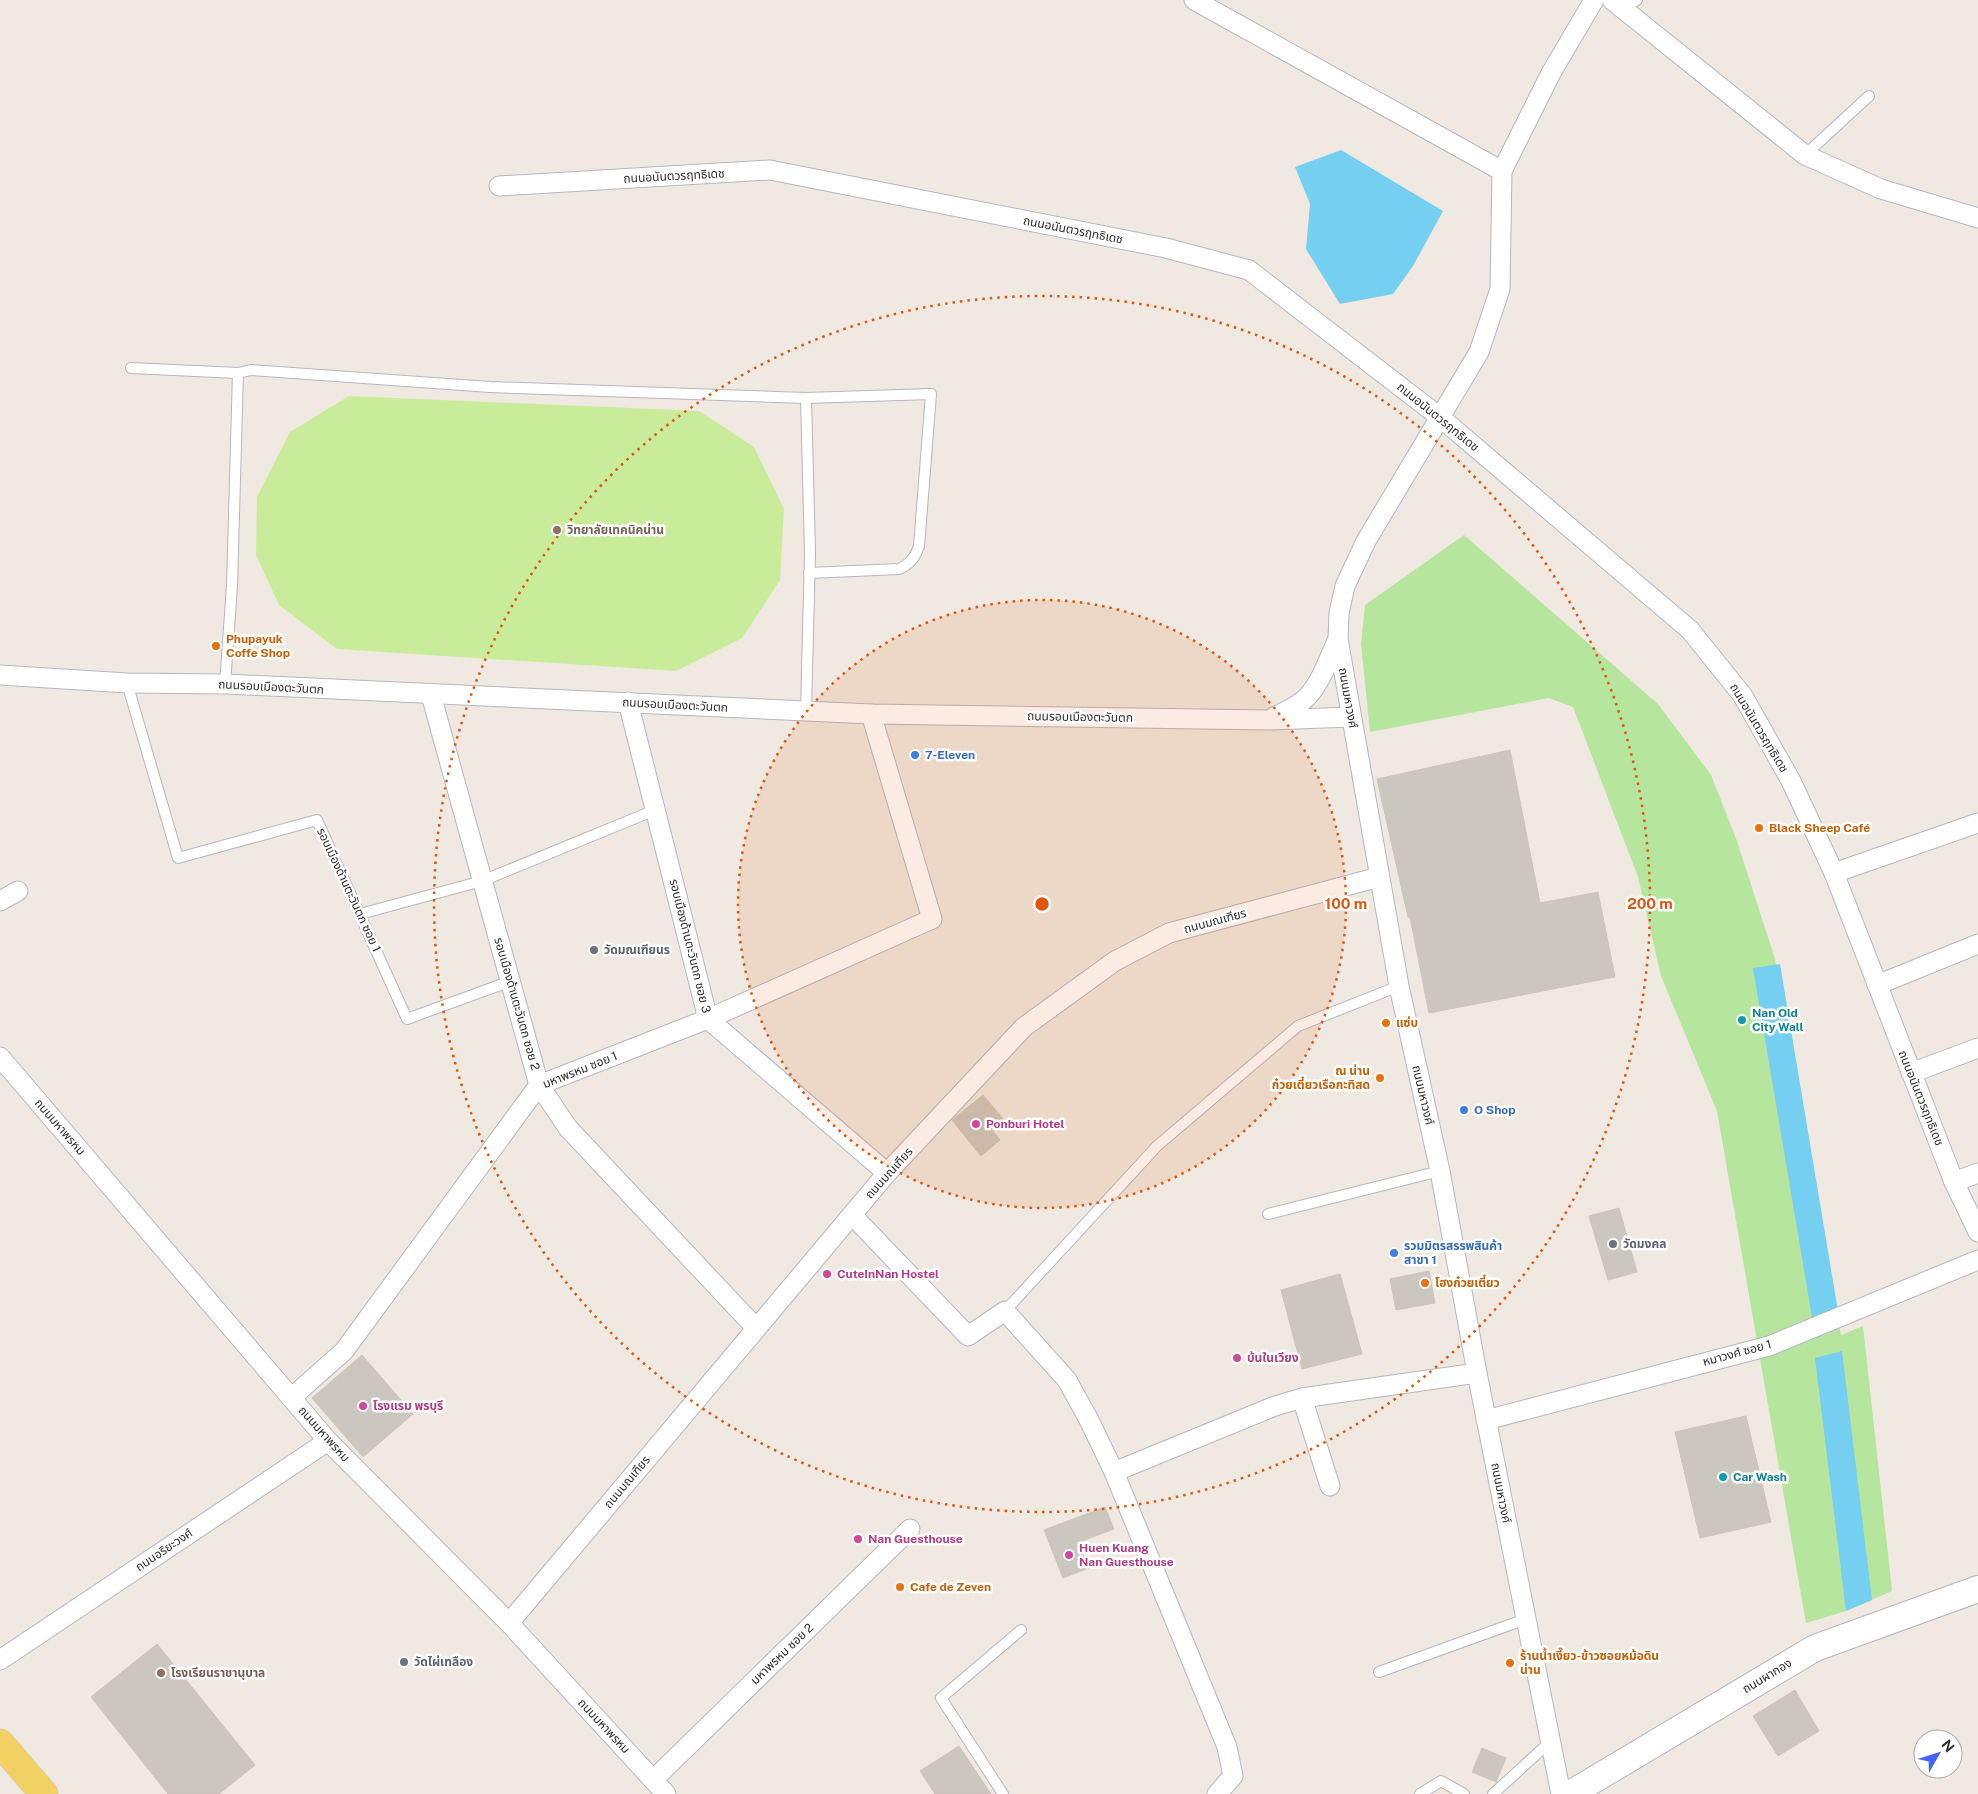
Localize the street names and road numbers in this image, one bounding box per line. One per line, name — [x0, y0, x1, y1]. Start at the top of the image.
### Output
street label: ถนนอนันตวรฤทธิเดช — [623, 166, 725, 186]
street label: ถนนอนันตวรฤทธิเดช — [1022, 213, 1124, 247]
street label: ถนนอนันตวรฤทธิเดช — [1394, 380, 1482, 454]
street label: ถนนมหาวงศ์ — [1336, 667, 1360, 729]
street label: ถนนรอบเมืองตะวันตก — [218, 677, 324, 697]
street label: ถนนอนันตวรฤทธิเดช — [1727, 681, 1791, 775]
street label: ถนนรอบเมืองตะวันตก — [622, 695, 728, 715]
street label: ถนนรอบเมืองตะวันตก — [1027, 709, 1133, 725]
street label: รอบเมืองด้านตะวันตก ซอย 1 — [314, 826, 384, 954]
street label: รอบเมืองด้านตะวันตก ซอย 3 — [667, 877, 713, 1015]
street label: ถนนมณเฑียร — [1182, 906, 1248, 936]
street label: รอบเมืองด้านตะวันตก ซอย 2 — [491, 936, 543, 1072]
street label: ถนนอนันตวรฤทธิเดช — [1896, 1048, 1946, 1148]
street label: มหาพรหม ซอย 1 — [541, 1049, 619, 1091]
street label: ถนนมหาวงศ์ — [1409, 1064, 1437, 1126]
street label: ถนนมหาพรหม — [32, 1096, 88, 1158]
street label: ถนนมณเฑียร — [862, 1144, 916, 1202]
street label: หมาวงศ์ ซอย 1 — [1701, 1337, 1773, 1369]
street label: ถนนมหาพรหม — [295, 1403, 353, 1465]
street label: ถนนมณเฑียร — [601, 1453, 653, 1511]
street label: ถนนมหาวงศ์ — [1488, 1462, 1514, 1524]
street label: ถนนอริยะวงศ์ — [133, 1526, 195, 1574]
street label: มหาพรหม ซอย 2 — [748, 1621, 816, 1687]
street label: ถนนผากอง — [1740, 1656, 1794, 1696]
street label: ถนนมหาพรหม — [575, 1696, 633, 1756]

